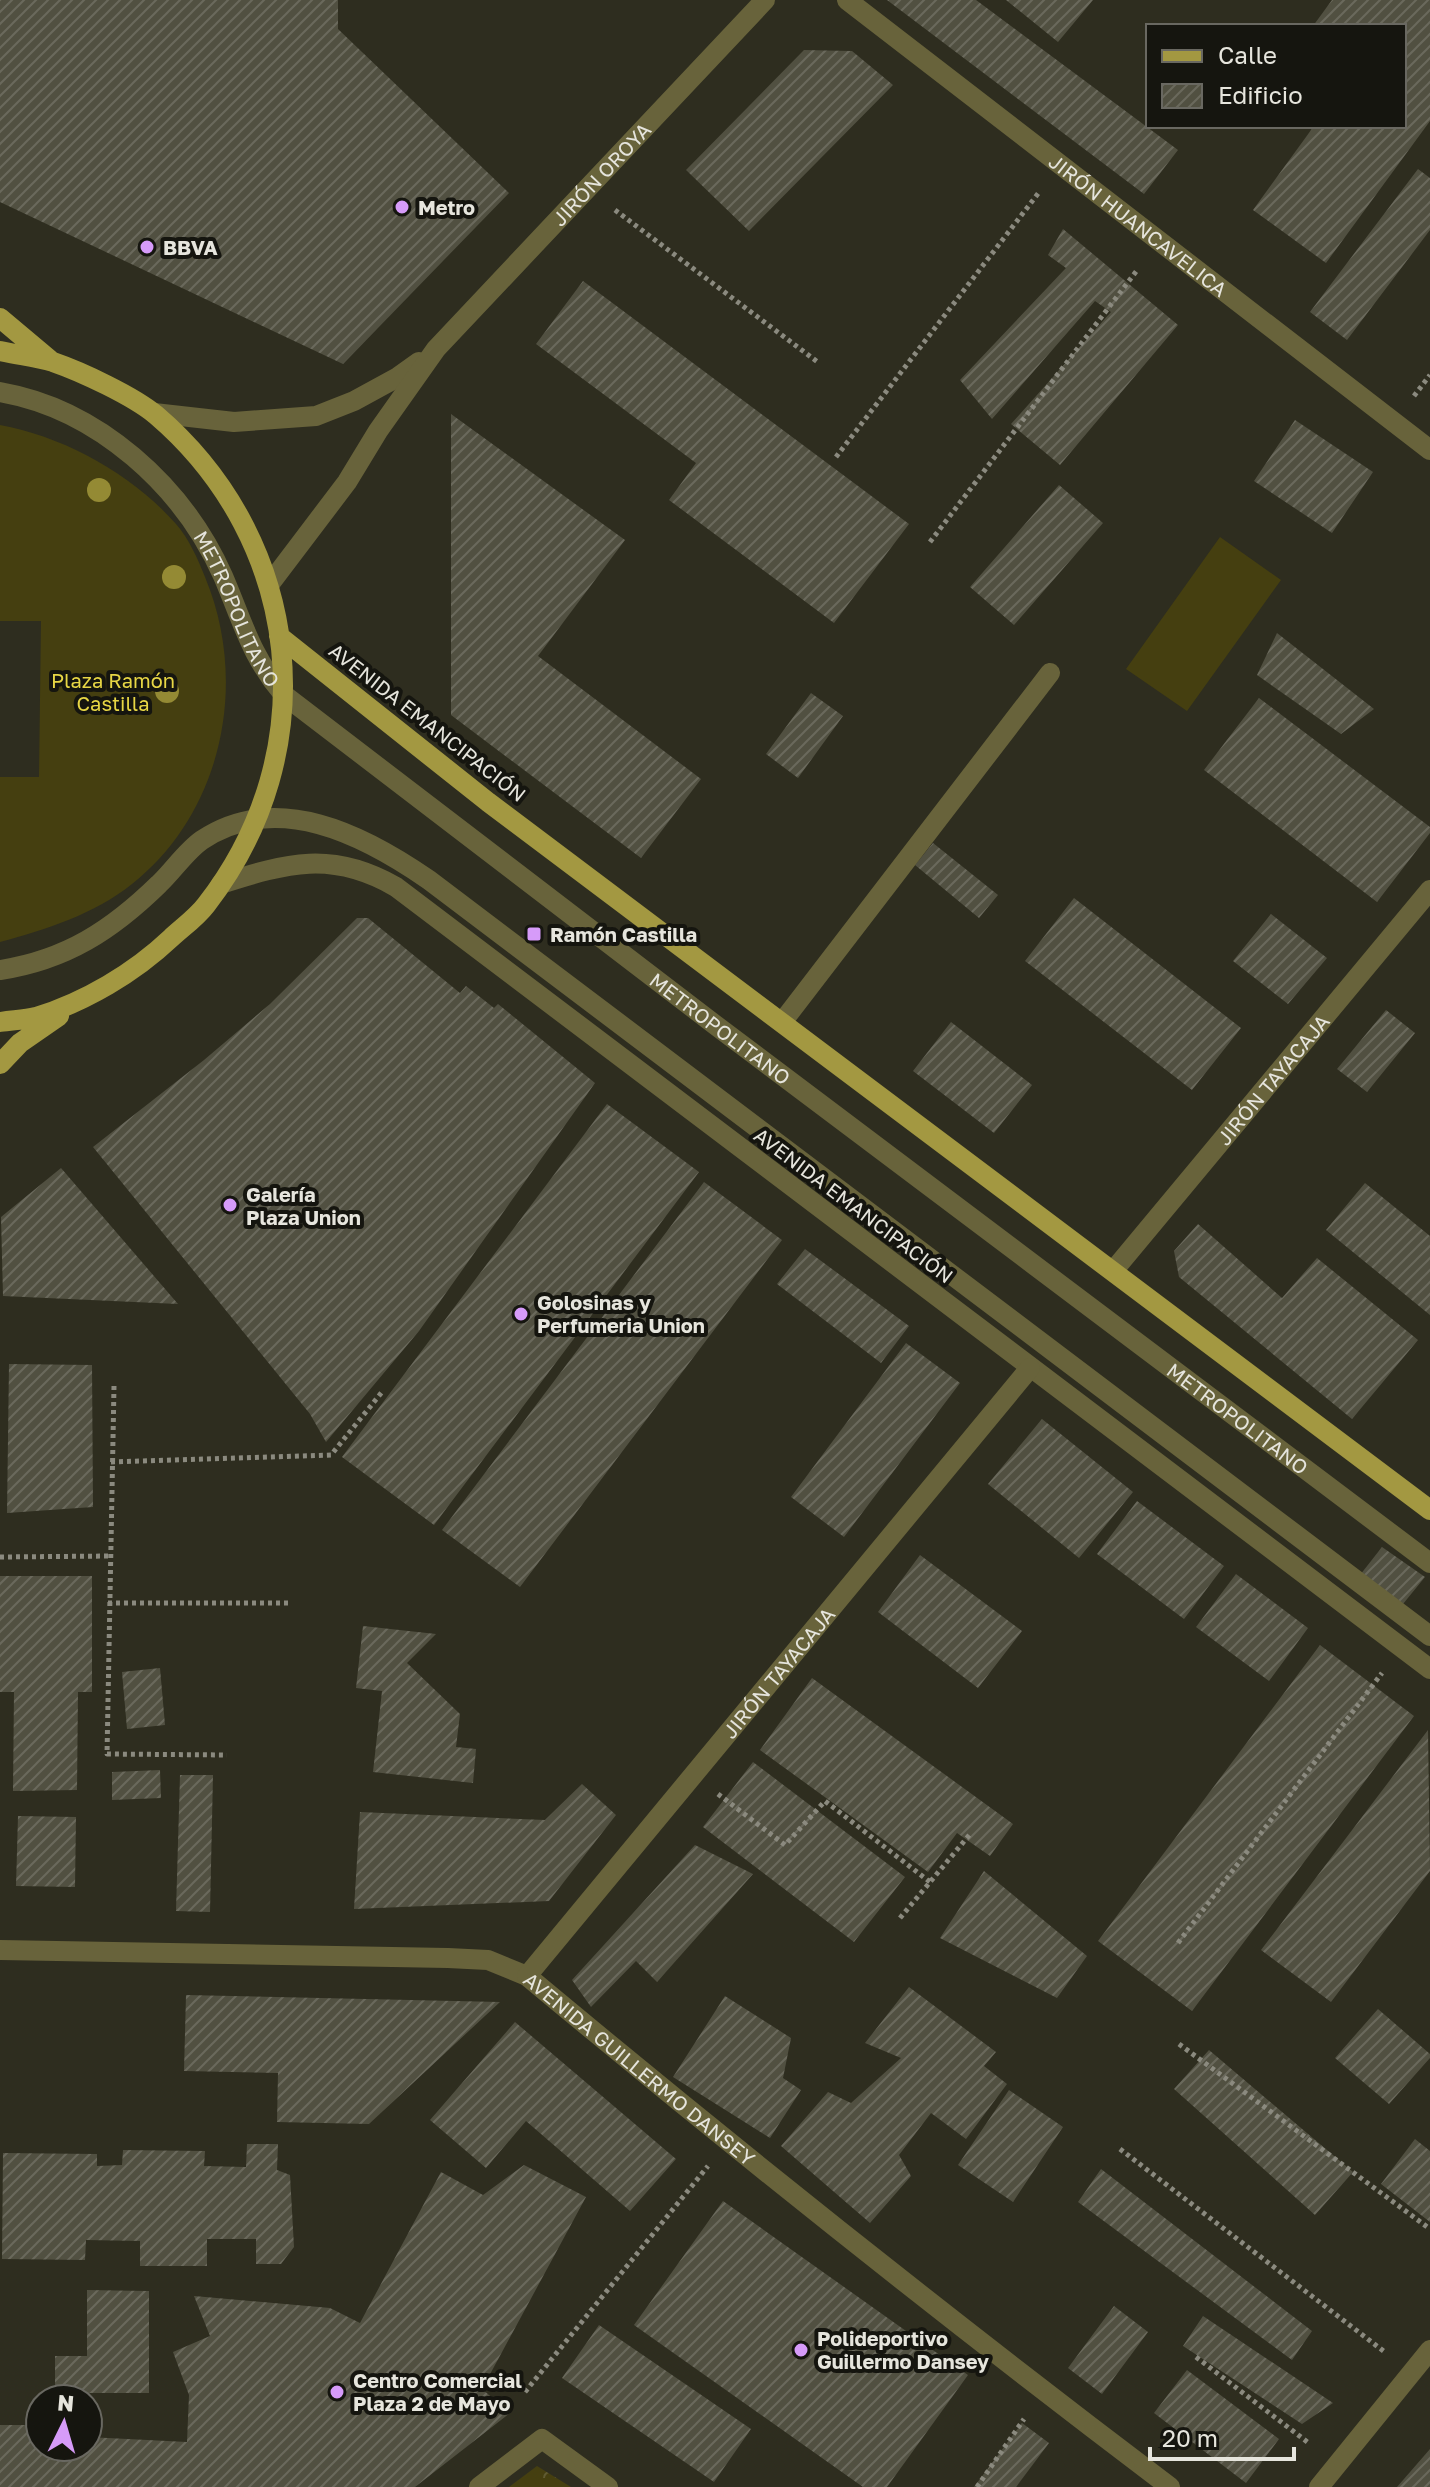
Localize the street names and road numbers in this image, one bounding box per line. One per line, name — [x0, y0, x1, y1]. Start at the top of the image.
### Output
street label: JIRÓN OROYA — [547, 117, 655, 230]
street label: JIRÓN HUANCAVELICA — [1044, 149, 1232, 301]
street label: METROPOLITANO — [189, 526, 285, 691]
street label: AVENIDA EMANCIPACIÓN — [325, 638, 531, 806]
street label: METROPOLITANO — [645, 967, 795, 1089]
street label: JIRÓN TAYACAJA — [1211, 1009, 1334, 1150]
street label: AVENIDA EMANCIPACIÓN — [750, 1122, 958, 1288]
street label: METROPOLITANO — [1163, 1358, 1313, 1479]
street label: JIRÓN TAYACAJA — [717, 1602, 839, 1743]
street label: AVENIDA GUILLERMO DANSEY — [519, 1967, 760, 2170]

